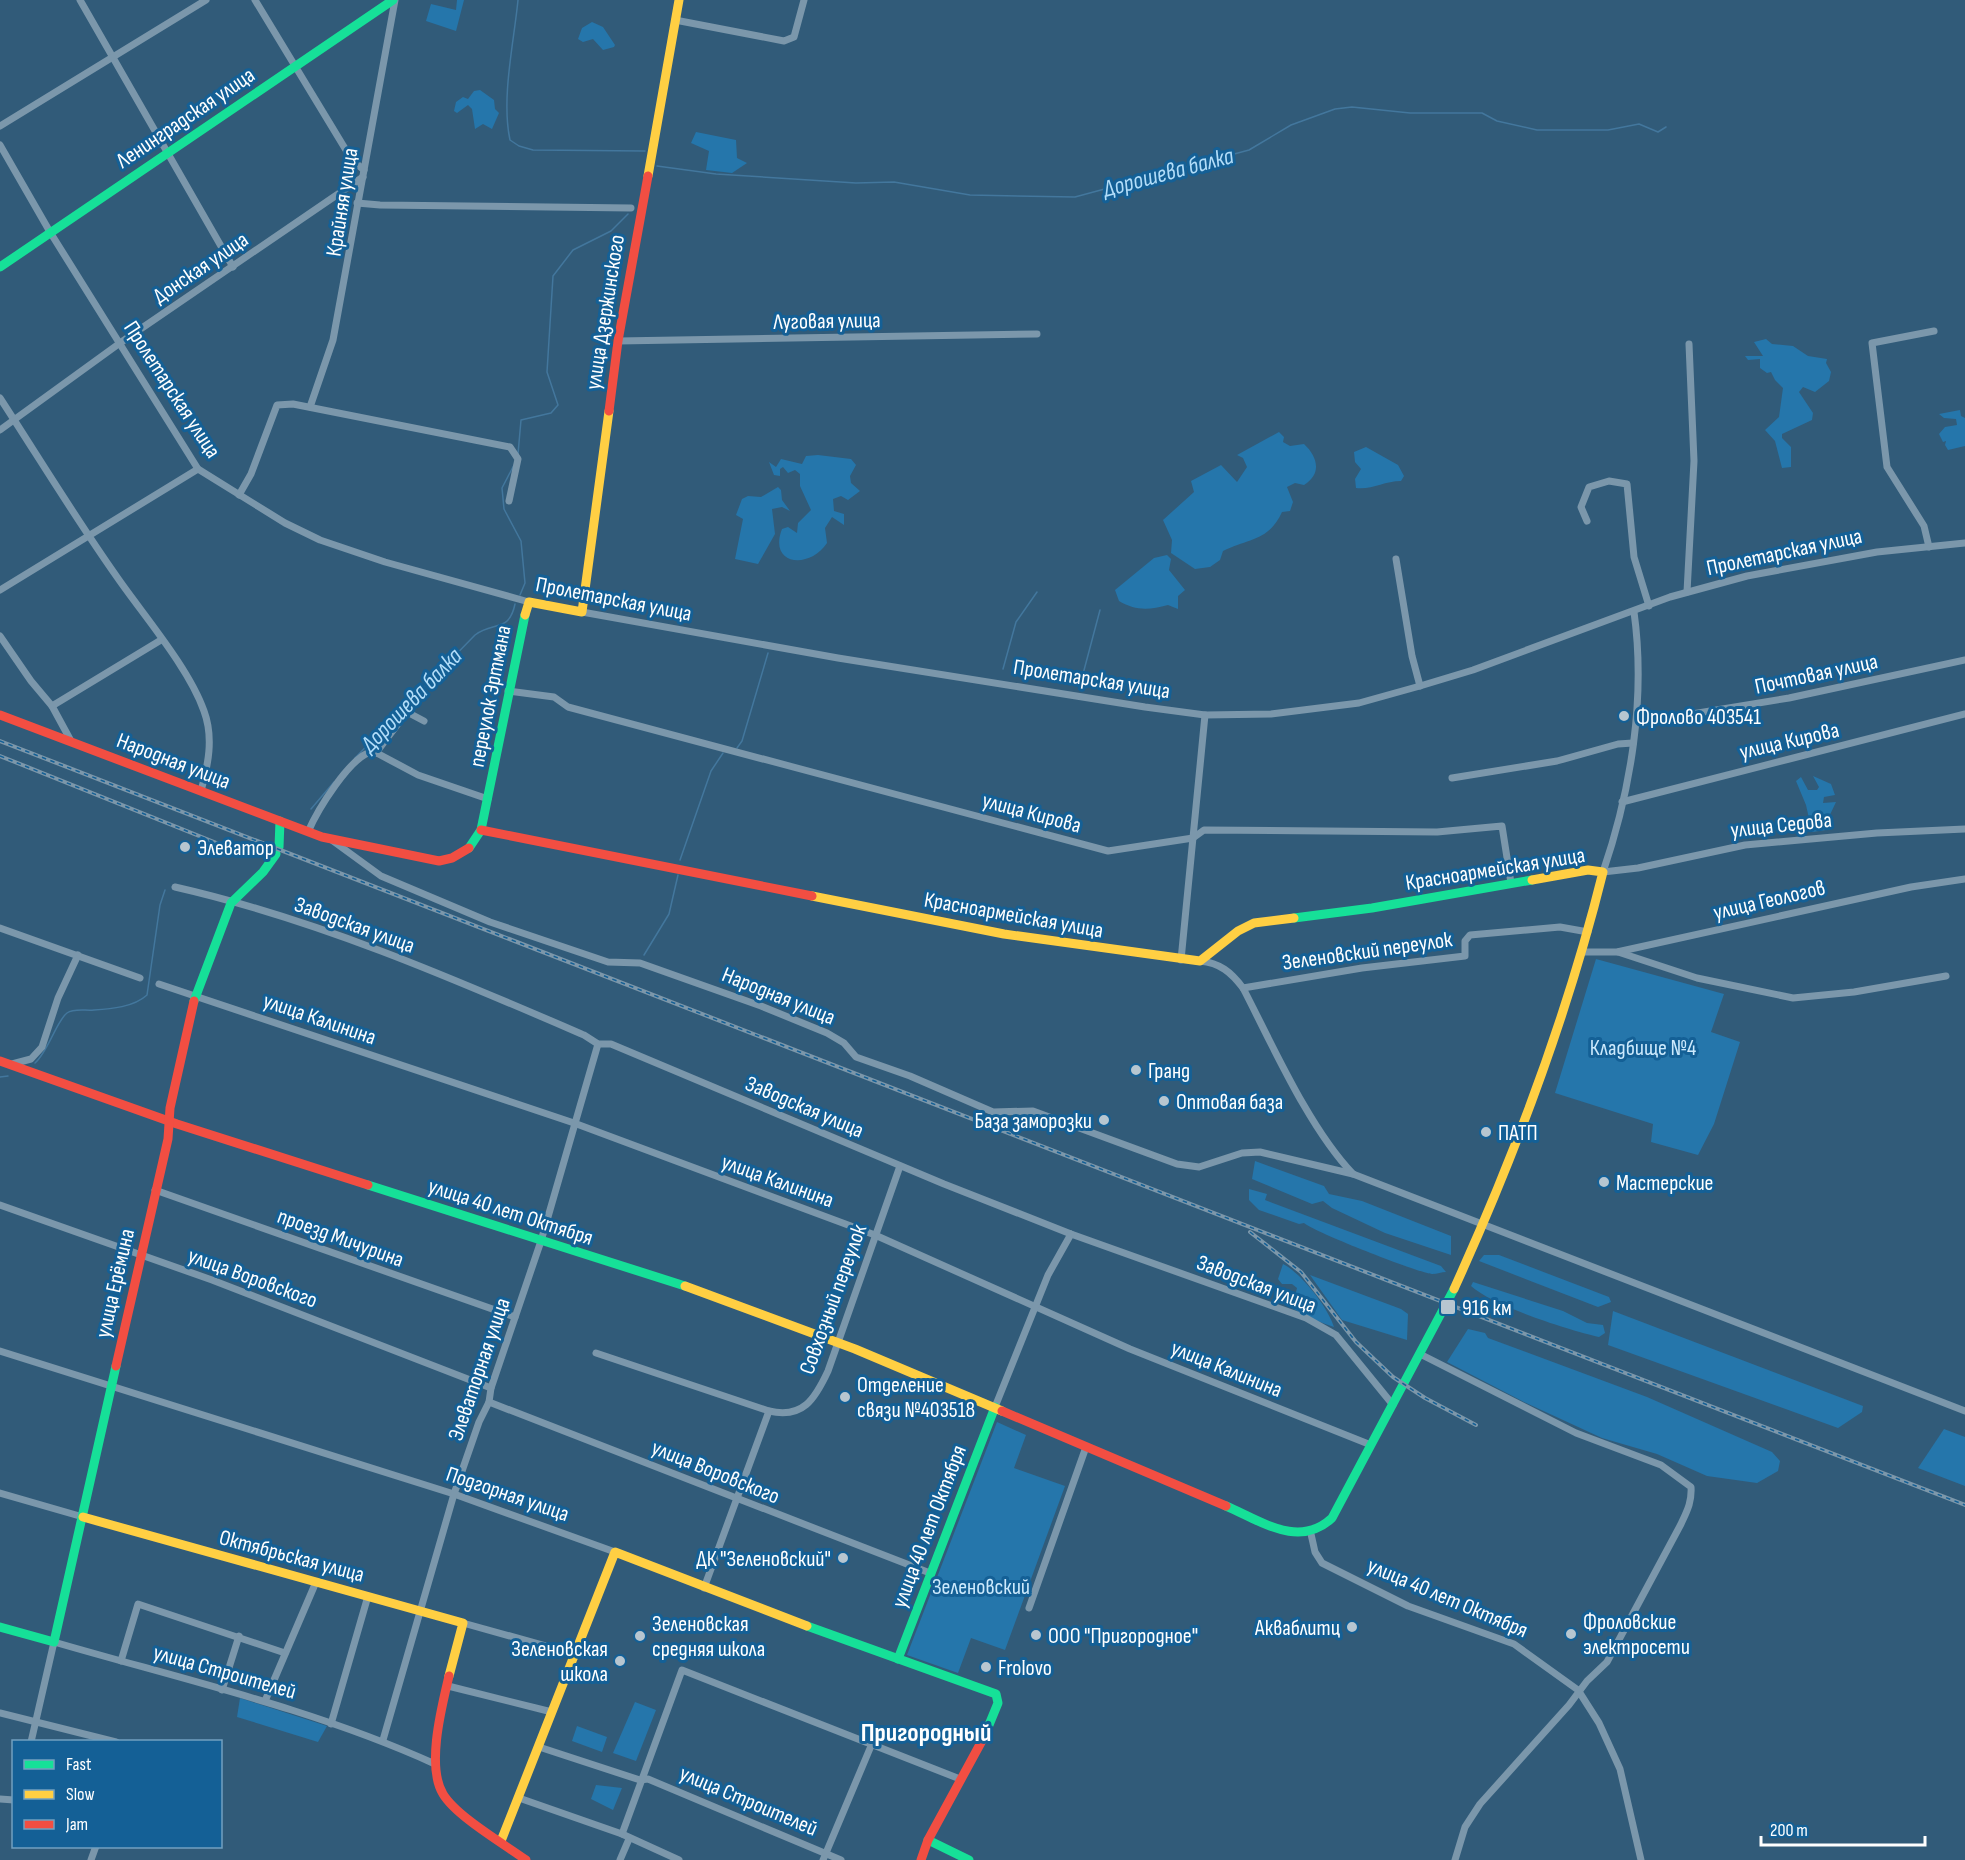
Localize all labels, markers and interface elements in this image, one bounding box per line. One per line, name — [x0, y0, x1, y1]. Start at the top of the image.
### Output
street label: Ленинградская улица — [111, 62, 260, 175]
water label: Дорошева балка — [1098, 141, 1237, 204]
street label: Крайняя улица — [321, 146, 364, 258]
street label: Донская улица — [148, 226, 254, 310]
street label: улица Дзержинского — [580, 233, 631, 392]
street label: Луговая улица — [772, 307, 881, 336]
street label: Пролетарская улица — [117, 316, 226, 464]
street label: Пролетарская улица — [1704, 523, 1865, 582]
street label: Пролетарская улица — [533, 571, 694, 628]
street label: переулок Эртмана — [464, 623, 517, 769]
water label: Дорошева балка — [353, 642, 469, 760]
street label: Почтовая улица — [1752, 648, 1880, 701]
street label: Пролетарская улица — [1012, 654, 1172, 705]
place label: Фролово 403541 — [1636, 704, 1761, 731]
marker: Фролово 403541 — [1617, 709, 1631, 723]
street label: улица Кирова — [1737, 717, 1842, 766]
street label: Народная улица — [113, 727, 234, 795]
street label: улица Кирова — [979, 787, 1084, 840]
street label: улица Седова — [1729, 807, 1833, 844]
place label: Элеватор — [197, 835, 274, 862]
marker: Элеватор — [178, 840, 192, 854]
street label: Красноармейская улица — [1404, 842, 1587, 897]
street label: улица Геологов — [1711, 874, 1828, 926]
street label: Красноармейская улица — [922, 886, 1105, 945]
street label: Заводская улица — [291, 891, 418, 960]
street label: Зеленовский переулок — [1280, 926, 1455, 977]
street label: Народная улица — [718, 961, 839, 1031]
street label: улица Калинина — [260, 988, 380, 1051]
park label: Кладбище №4 — [1590, 1035, 1696, 1062]
place label: Гранд — [1148, 1058, 1190, 1085]
marker: Гранд — [1129, 1063, 1143, 1077]
street label: Заводская улица — [741, 1070, 868, 1144]
place label: Оптовая база — [1176, 1089, 1283, 1116]
marker: Оптовая база — [1157, 1094, 1171, 1108]
place label: База заморозки — [974, 1108, 1092, 1135]
marker: База заморозки — [1097, 1113, 1111, 1127]
place label: ПАТП — [1498, 1120, 1538, 1147]
marker: ПАТП — [1479, 1125, 1493, 1139]
street label: улица Калинина — [718, 1149, 837, 1214]
place label: Мастерские — [1616, 1170, 1713, 1197]
street label: улица 40 лет Октября — [425, 1173, 596, 1252]
marker: Мастерские — [1597, 1175, 1611, 1189]
street label: проезд Мичурина — [274, 1203, 407, 1274]
street label: Совхозный переулок — [794, 1220, 873, 1378]
street label: улица Ерёмина — [90, 1226, 141, 1340]
street label: улица Воровского — [184, 1242, 321, 1314]
street label: Заводская улица — [1193, 1249, 1320, 1320]
street label: Элеваторная улица — [442, 1294, 517, 1445]
place label: 916 км — [1462, 1295, 1512, 1322]
marker: 916 км — [1439, 1298, 1457, 1316]
street label: улица Калинина — [1167, 1335, 1286, 1404]
place label: Отделение связи №403518 — [857, 1372, 975, 1424]
marker: Отделение связи №403518 — [838, 1390, 852, 1404]
street label: улица Воровского — [647, 1434, 784, 1510]
street label: улица 40 лет Октября — [886, 1441, 973, 1612]
street label: Подгорная улица — [442, 1461, 573, 1528]
street label: Октябрьская улица — [216, 1524, 367, 1589]
place label: ДК "Зеленовский" — [696, 1546, 831, 1573]
marker: ДК "Зеленовский" — [836, 1551, 850, 1565]
street label: улица 40 лет Октября — [1363, 1552, 1532, 1644]
park label: Зеленовский — [932, 1574, 1030, 1601]
place label: Фроловские электросети — [1583, 1609, 1690, 1661]
place label: Зеленовская средняя школа — [652, 1611, 765, 1663]
place label: Акваблитц — [1254, 1615, 1340, 1642]
marker: Акваблитц — [1345, 1620, 1359, 1634]
place label: ООО "Пригородное" — [1048, 1623, 1198, 1650]
marker: Фроловские электросети — [1564, 1627, 1578, 1641]
marker: ООО "Пригородное" — [1029, 1628, 1043, 1642]
marker: Зеленовская средняя школа — [633, 1629, 647, 1643]
place label: Зеленовская школа — [511, 1636, 608, 1688]
street label: улица Строителей — [150, 1639, 299, 1706]
marker: Зеленовская школа — [613, 1654, 627, 1668]
place label: Frolovo — [998, 1655, 1052, 1682]
marker: Frolovo — [979, 1660, 993, 1674]
district label: Пригородный — [861, 1718, 991, 1749]
legend — [12, 1740, 222, 1848]
text: Fast — [66, 1754, 92, 1775]
street label: улица Строителей — [675, 1760, 822, 1843]
text: Slow — [66, 1784, 95, 1805]
scale bar — [1761, 1809, 1924, 1847]
text: Jam — [65, 1814, 88, 1835]
text: 200 m — [1770, 1820, 1808, 1841]

